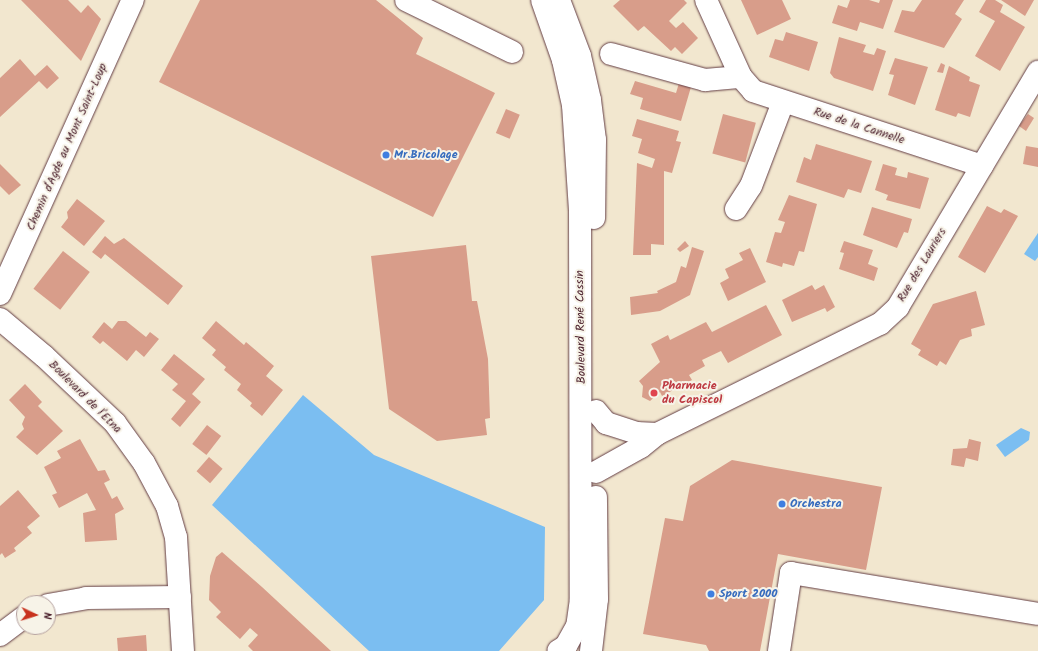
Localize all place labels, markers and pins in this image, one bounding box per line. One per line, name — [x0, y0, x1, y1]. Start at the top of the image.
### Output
place label: Mr.Bricolage — [394, 148, 457, 162]
marker: Mr.Bricolage — [381, 150, 391, 160]
place label: Pharmacie du Capiscol — [662, 379, 722, 407]
marker: Pharmacie du Capiscol — [649, 388, 659, 398]
place label: Orchestra — [790, 497, 842, 511]
marker: Orchestra — [777, 499, 787, 509]
place label: Sport 2000 — [719, 587, 777, 601]
marker: Sport 2000 — [706, 589, 716, 599]

